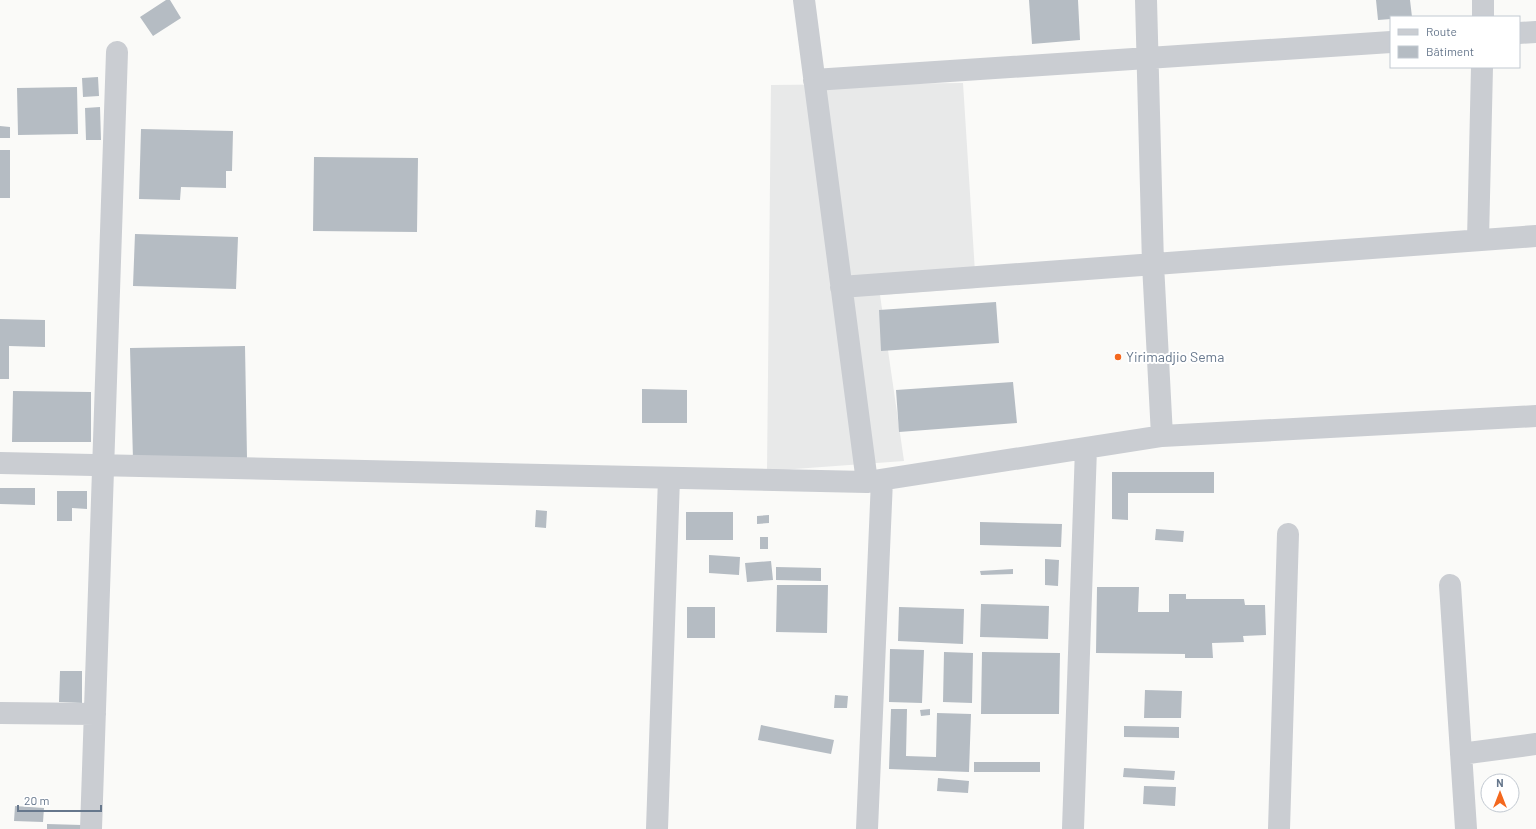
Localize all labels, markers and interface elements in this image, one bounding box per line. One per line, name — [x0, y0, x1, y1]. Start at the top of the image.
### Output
legend — [1390, 16, 1520, 68]
text: Route — [1426, 24, 1457, 38]
text: Bâtiment — [1426, 44, 1474, 58]
place label: Yirimadjio Sema — [1126, 348, 1224, 365]
marker: Yirimadjio Sema — [1113, 352, 1123, 362]
north arrow — [1480, 773, 1520, 813]
text: N — [1496, 776, 1504, 789]
scale bar — [18, 787, 101, 813]
text: 20 m — [24, 793, 50, 807]

